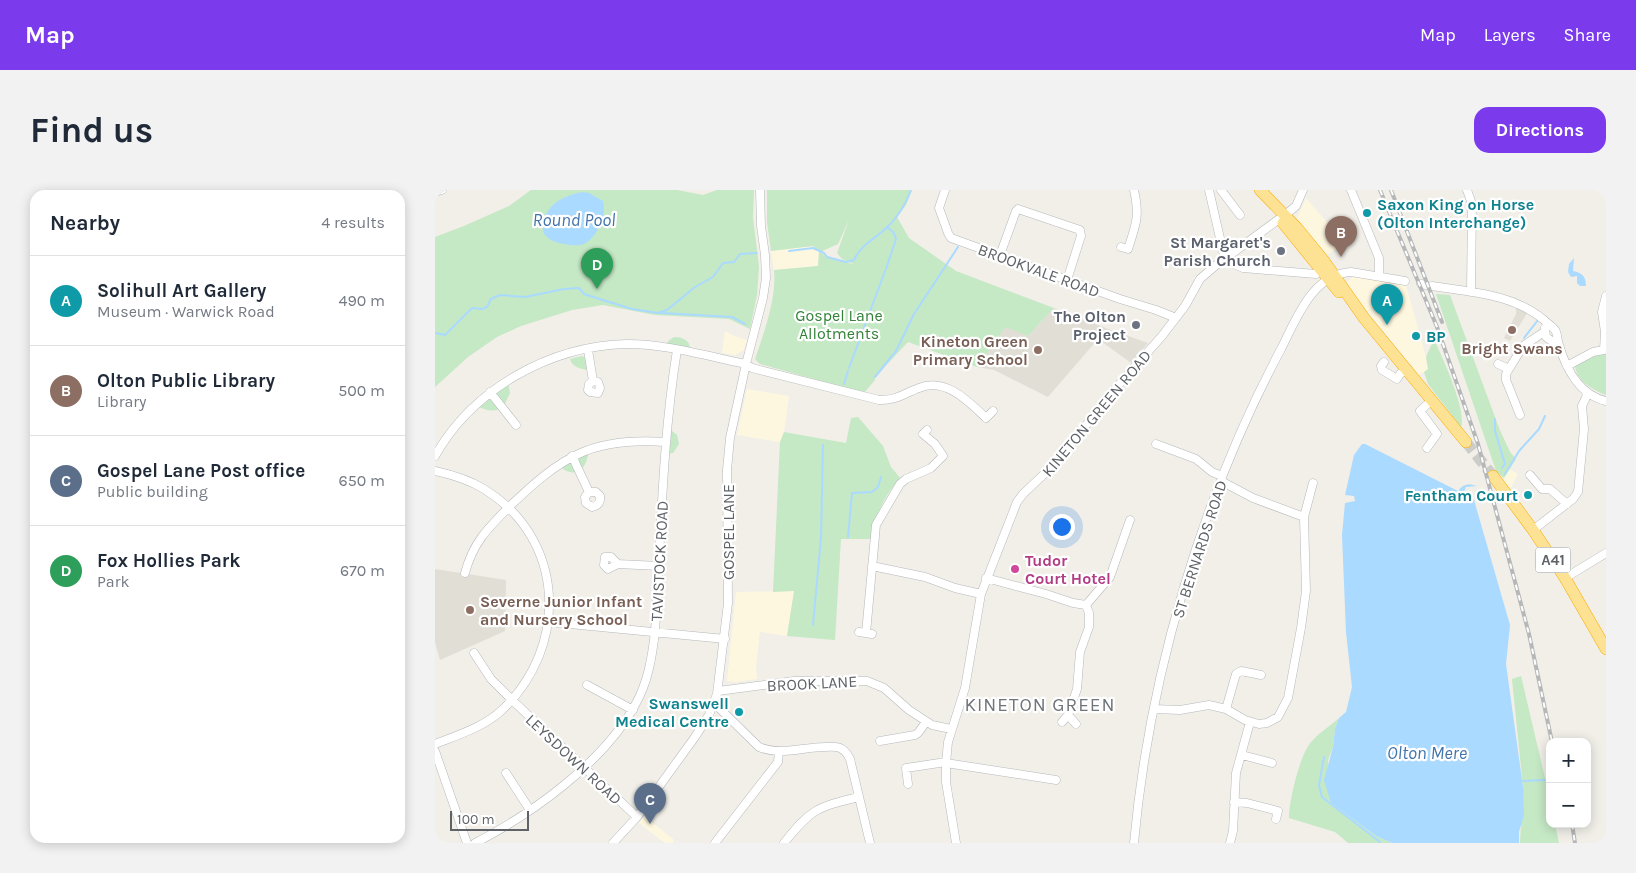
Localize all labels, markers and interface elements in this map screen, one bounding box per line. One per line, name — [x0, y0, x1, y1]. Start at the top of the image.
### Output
text: Map — [25, 21, 75, 49]
text: Map — [1420, 24, 1456, 46]
text: Layers — [1484, 24, 1536, 46]
text: Share — [1564, 24, 1611, 46]
button: Directions — [1474, 107, 1606, 153]
text: Find us — [30, 110, 153, 151]
place label: Saxon King on Horse (Olton Interchange) — [1377, 195, 1534, 232]
marker: Saxon King on Horse (Olton Interchange) — [1361, 207, 1373, 219]
water label: Round Pool — [532, 209, 616, 231]
text: Nearby — [50, 211, 120, 235]
text: 4 results — [321, 213, 385, 232]
pin: B — [1325, 216, 1357, 257]
place label: St Margaret's Parish Church — [1164, 233, 1271, 270]
street label: BROOKVALE ROAD — [975, 240, 1102, 301]
marker: St Margaret's Parish Church — [1275, 245, 1287, 257]
pin: D — [581, 248, 613, 289]
text: Solihull Art Gallery — [97, 280, 266, 302]
pin: A — [1371, 284, 1403, 325]
text: A — [61, 291, 71, 310]
text: 490 m — [339, 291, 385, 310]
text: Museum · Warwick Road — [97, 302, 275, 321]
park label: Gospel Lane Allotments — [795, 306, 883, 343]
place label: The Olton Project — [1054, 307, 1126, 344]
marker: The Olton Project — [1130, 319, 1142, 331]
marker: Bright Swans — [1506, 324, 1518, 336]
place label: BP — [1426, 327, 1446, 346]
marker: BP — [1410, 330, 1422, 342]
place label: Kineton Green Primary School — [913, 332, 1028, 369]
place label: Bright Swans — [1461, 339, 1563, 358]
marker: Kineton Green Primary School — [1032, 344, 1044, 356]
street label: KINETON GREEN ROAD — [1038, 346, 1155, 481]
text: Olton Public Library — [97, 370, 275, 392]
text: B — [61, 381, 71, 400]
text: 500 m — [338, 381, 385, 400]
text: Library — [97, 392, 147, 411]
text: Gospel Lane Post office — [97, 460, 305, 482]
text: C — [61, 471, 71, 490]
text: 650 m — [339, 471, 385, 490]
street label: ST BERNARDS ROAD — [1168, 478, 1231, 621]
text: Public building — [97, 482, 208, 501]
street label: GOSPEL LANE — [719, 484, 738, 580]
place label: Fentham Court — [1405, 486, 1518, 505]
marker: Fentham Court — [1522, 489, 1534, 501]
street label: TAVISTOCK ROAD — [647, 500, 672, 622]
your location — [1049, 514, 1075, 540]
road number: A41 — [1535, 548, 1571, 572]
text: Fox Hollies Park — [97, 550, 241, 572]
place label: Tudor Court Hotel — [1025, 551, 1111, 588]
text: D — [61, 561, 71, 580]
text: 670 m — [340, 561, 385, 580]
marker: Tudor Court Hotel — [1009, 563, 1021, 575]
text: Park — [97, 572, 129, 591]
place label: Severne Junior Infant and Nursery School — [480, 592, 642, 629]
marker: Severne Junior Infant and Nursery School — [464, 604, 476, 616]
street label: BROOK LANE — [766, 672, 858, 695]
place label: Swanswell Medical Centre — [615, 694, 729, 731]
district label: KINETON GREEN — [964, 694, 1116, 716]
marker: Swanswell Medical Centre — [733, 706, 745, 718]
street label: LEYSDOWN ROAD — [522, 710, 626, 809]
map controls — [1546, 738, 1591, 828]
button: + — [1546, 738, 1591, 783]
water label: Olton Mere — [1387, 742, 1467, 764]
pin: C — [634, 783, 666, 824]
button: − — [1546, 783, 1591, 828]
scale bar — [450, 808, 529, 831]
text: 100 m — [457, 811, 495, 828]

